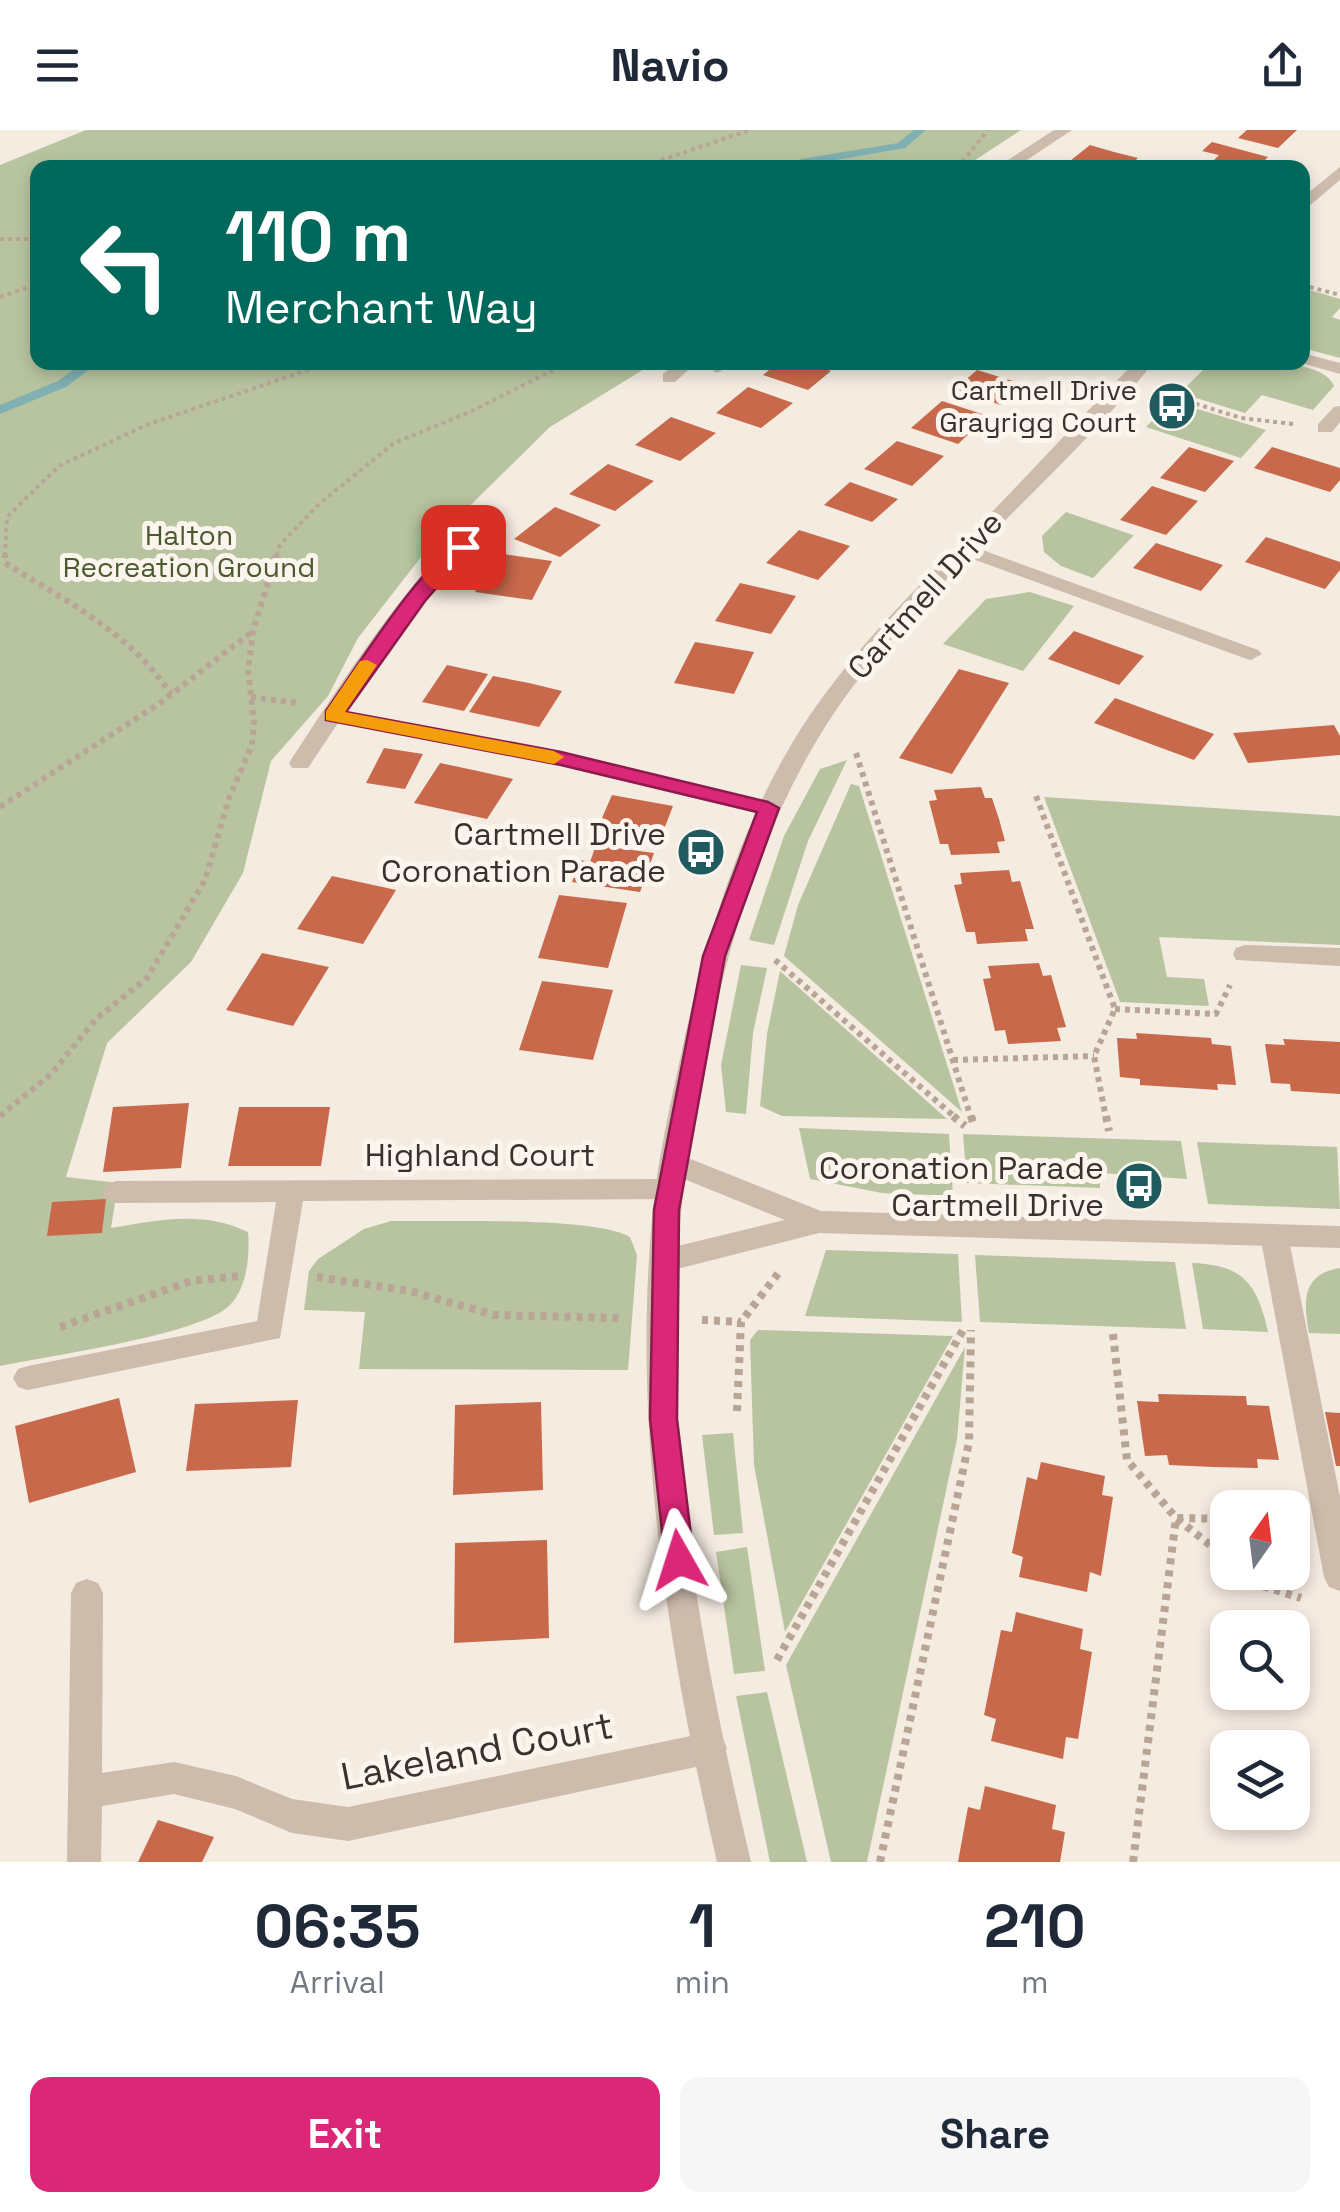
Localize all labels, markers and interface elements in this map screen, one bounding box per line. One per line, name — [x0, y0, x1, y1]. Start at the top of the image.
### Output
text: Navio — [610, 37, 730, 94]
icon: menu — [30, 38, 85, 93]
icon: share — [1255, 38, 1310, 93]
text: 110 m — [225, 192, 411, 281]
icon: left — [60, 200, 190, 330]
text: Merchant Way — [225, 279, 538, 336]
place label: Cartmell Drive Grayrigg Court — [939, 372, 1137, 440]
bus stop icon: Cartmell Drive Grayrigg Court — [1146, 380, 1198, 432]
street label: Cartmell Drive — [839, 503, 1011, 687]
pin — [421, 505, 506, 590]
park label: Halton Recreation Ground — [63, 517, 315, 585]
icon: arrive — [436, 520, 491, 575]
place label: Cartmell Drive Coronation Parade — [381, 814, 666, 891]
bus stop icon: Cartmell Drive Coronation Parade — [675, 826, 727, 878]
street label: Highland Court — [365, 1135, 595, 1175]
place label: Coronation Parade Cartmell Drive — [819, 1148, 1104, 1225]
bus stop icon: Coronation Parade Cartmell Drive — [1113, 1160, 1165, 1212]
north arrow — [1210, 1490, 1310, 1590]
map controls — [1210, 1490, 1310, 1830]
position arrow — [627, 1508, 731, 1612]
button: search — [1210, 1610, 1310, 1710]
street label: Lakeland Court — [337, 1701, 617, 1801]
button: layers — [1210, 1730, 1310, 1830]
text: 06:35 — [254, 1888, 421, 1965]
text: 1 — [689, 1888, 716, 1965]
text: 210 — [984, 1888, 1086, 1965]
text: Arrival — [290, 1962, 385, 2002]
text: min — [675, 1962, 730, 2002]
text: m — [1021, 1962, 1049, 2002]
button: Exit — [30, 2077, 660, 2192]
button: Share — [680, 2077, 1310, 2192]

